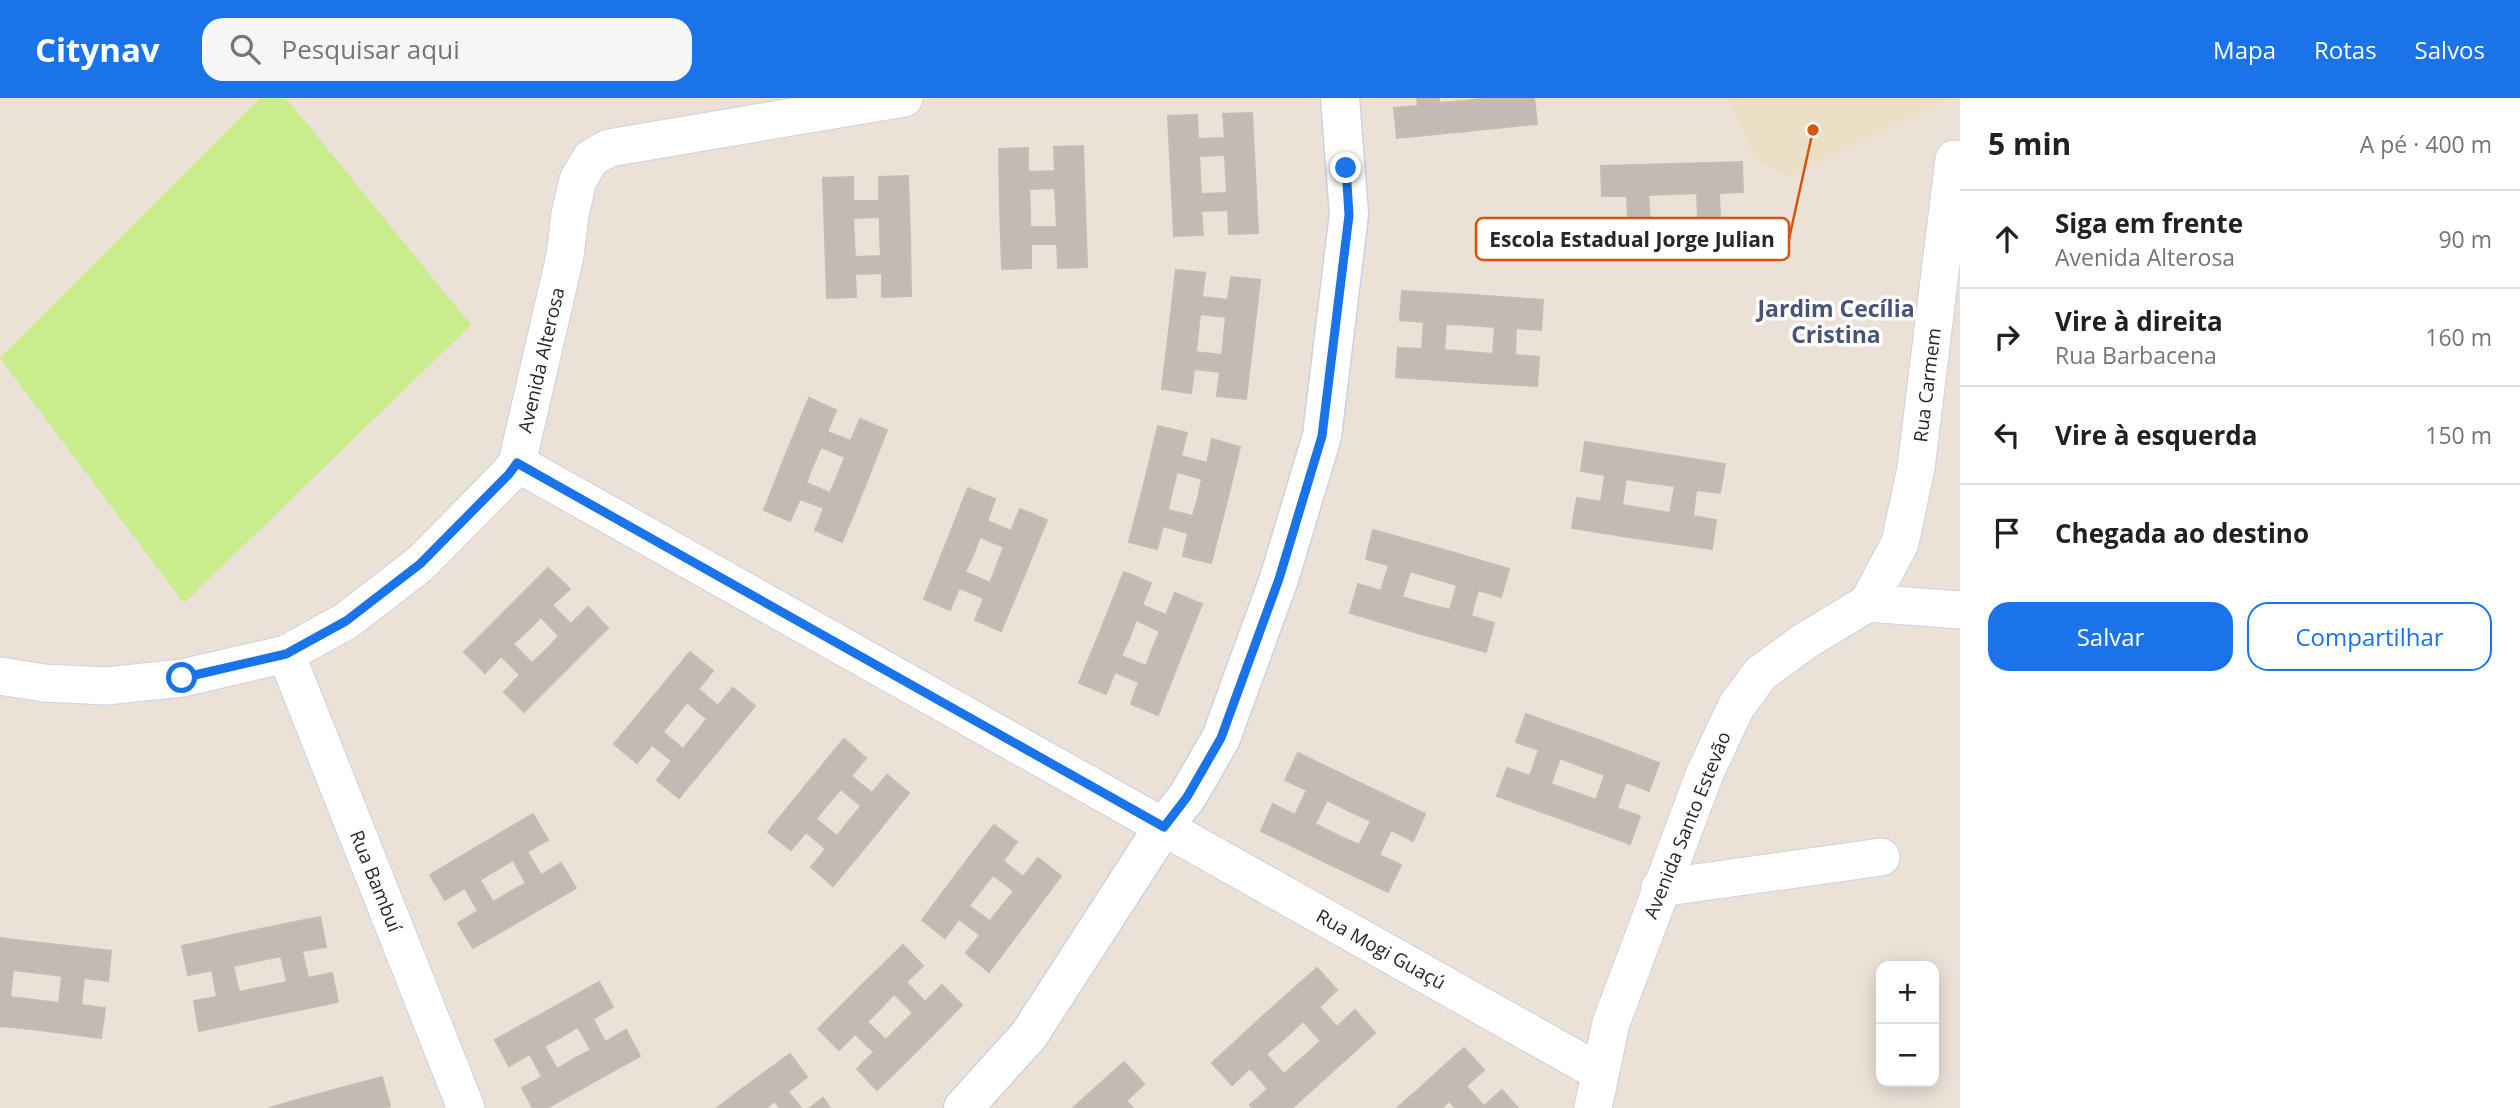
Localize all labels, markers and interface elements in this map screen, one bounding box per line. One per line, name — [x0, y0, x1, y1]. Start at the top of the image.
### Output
search box — [202, 18, 692, 81]
text: Citynav — [35, 27, 160, 72]
icon: search — [226, 30, 264, 68]
text: Pesquisar aqui — [282, 31, 460, 67]
text: Mapa — [2213, 33, 2276, 66]
text: Rotas — [2314, 33, 2377, 66]
text: Salvos — [2415, 33, 2485, 66]
text: 5 min — [1988, 123, 2071, 164]
text: A pé · 400 m — [2360, 128, 2492, 160]
route end — [1330, 152, 1361, 183]
text: Siga em frente — [2055, 205, 2243, 241]
callout: Escola Estadual Jorge Julian — [1476, 218, 1789, 260]
icon: ahead — [1988, 220, 2026, 258]
text: 90 m — [2438, 223, 2492, 255]
text: Escola Estadual Jorge Julian — [1489, 225, 1775, 253]
text: Avenida Alterosa — [2055, 241, 2235, 273]
street label: Avenida Alterosa — [512, 285, 570, 435]
district label: Jardim Cecília Cristina — [1755, 292, 1915, 350]
text: Vire à direita — [2055, 303, 2223, 339]
icon: right — [1988, 318, 2026, 356]
text: 160 m — [2425, 321, 2492, 353]
street label: Rua Carmem — [1907, 326, 1947, 444]
text: Rua Barbacena — [2055, 339, 2217, 371]
icon: left — [1988, 416, 2026, 454]
text: Vire à esquerda — [2055, 417, 2257, 453]
text: 150 m — [2425, 419, 2492, 451]
icon: arrive — [1988, 514, 2026, 552]
text: Chegada ao destino — [2055, 515, 2309, 551]
button: Salvar — [1988, 602, 2233, 671]
button: Compartilhar — [2247, 602, 2492, 671]
route start — [166, 662, 197, 693]
street label: Avenida Santo Estevão — [1637, 727, 1737, 923]
street label: Rua Bambuí — [344, 826, 409, 937]
street label: Rua Mogi Guaçú — [1312, 903, 1450, 995]
map controls — [1876, 961, 1939, 1087]
button: + — [1876, 961, 1939, 1024]
button: − — [1876, 1024, 1939, 1087]

